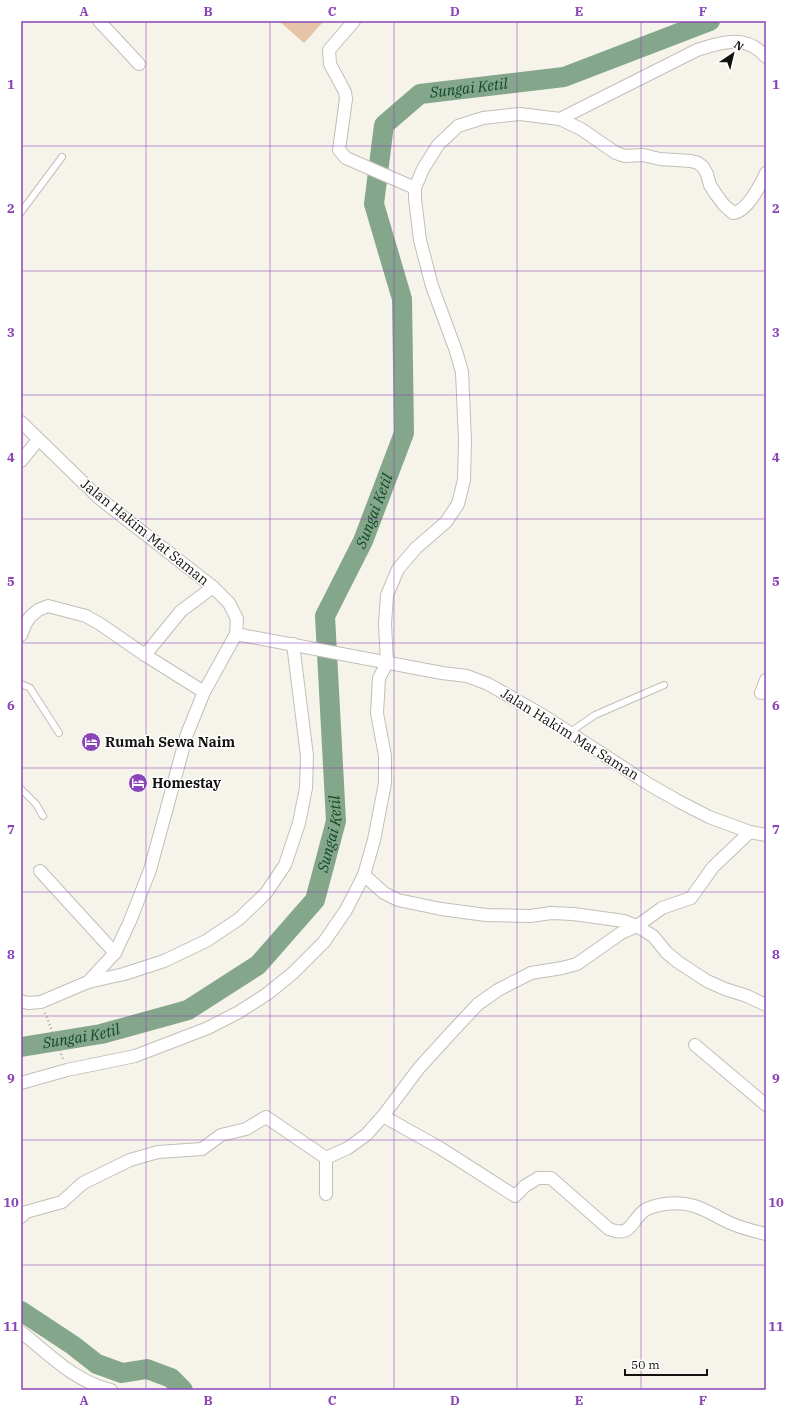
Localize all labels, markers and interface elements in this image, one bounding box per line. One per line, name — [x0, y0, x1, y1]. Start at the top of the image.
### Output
text: A — [79, 3, 89, 20]
text: B — [203, 3, 213, 20]
text: C — [328, 3, 337, 20]
text: D — [450, 3, 460, 20]
text: E — [575, 3, 583, 20]
text: F — [699, 3, 707, 20]
north arrow — [713, 34, 753, 74]
text: N — [731, 38, 747, 54]
water label: Sungai Ketil — [428, 74, 510, 102]
text: 1 — [7, 76, 15, 93]
text: 1 — [772, 76, 780, 93]
text: 2 — [7, 200, 15, 217]
text: 2 — [772, 200, 780, 217]
text: 3 — [7, 324, 15, 341]
text: 3 — [772, 324, 780, 341]
text: 4 — [7, 449, 15, 466]
text: 4 — [772, 449, 780, 466]
water label: Sungai Ketil — [350, 470, 397, 552]
street label: Jalan Hakim Mat Saman — [77, 475, 213, 589]
text: 5 — [7, 573, 15, 590]
text: 5 — [772, 573, 780, 590]
street label: Jalan Hakim Mat Saman — [498, 684, 642, 784]
text: 6 — [7, 697, 15, 714]
text: 6 — [772, 697, 780, 714]
hotel icon: Rumah Sewa Naim — [80, 731, 102, 753]
place label: Rumah Sewa Naim — [105, 733, 235, 751]
hotel icon: Homestay — [127, 772, 149, 794]
place label: Homestay — [152, 774, 221, 792]
water label: Sungai Ketil — [313, 794, 346, 875]
text: 7 — [7, 821, 15, 838]
text: 7 — [772, 821, 780, 838]
text: 8 — [7, 946, 15, 963]
text: 8 — [772, 946, 780, 963]
water label: Sungai Ketil — [40, 1019, 123, 1053]
text: 9 — [7, 1070, 15, 1087]
text: 9 — [772, 1070, 780, 1087]
text: 10 — [3, 1194, 19, 1211]
text: 10 — [768, 1194, 784, 1211]
text: 11 — [3, 1318, 19, 1335]
text: 11 — [768, 1318, 784, 1335]
scale bar — [625, 1351, 707, 1377]
text: 50 m — [631, 1357, 660, 1372]
text: A — [79, 1392, 89, 1409]
text: B — [203, 1392, 213, 1409]
text: C — [328, 1392, 337, 1409]
text: D — [450, 1392, 460, 1409]
text: E — [575, 1392, 583, 1409]
text: F — [699, 1392, 707, 1409]

